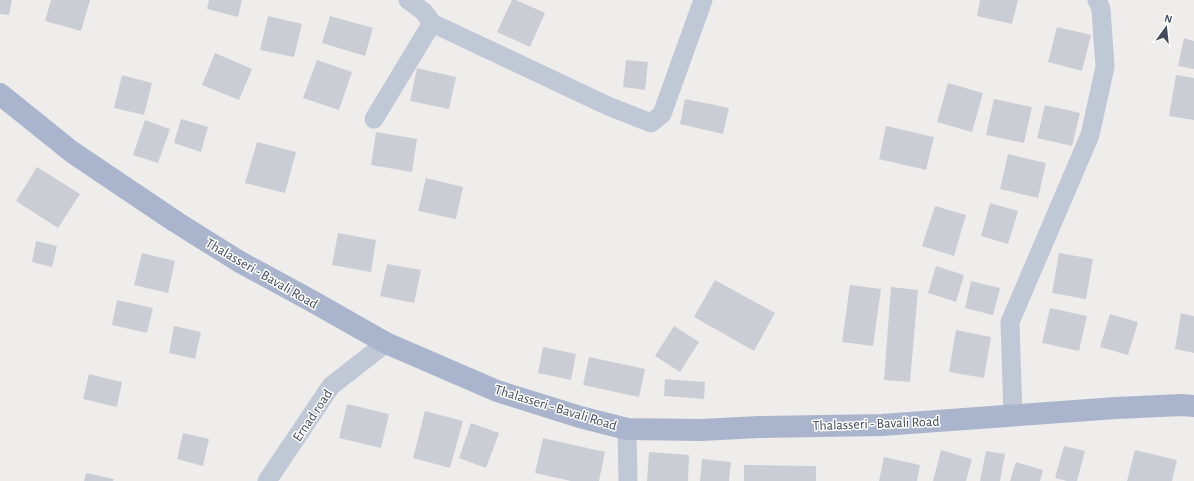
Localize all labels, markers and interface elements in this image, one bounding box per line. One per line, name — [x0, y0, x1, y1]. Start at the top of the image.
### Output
north arrow — [1146, 8, 1186, 48]
text: N — [1163, 13, 1174, 25]
street label: Thalasseri - Bavali Road — [203, 236, 320, 312]
street label: Thalasseri - Bavali Road — [493, 383, 618, 433]
street label: Ernad road — [290, 387, 335, 444]
street label: Thalasseri - Bavali Road — [812, 415, 940, 433]

